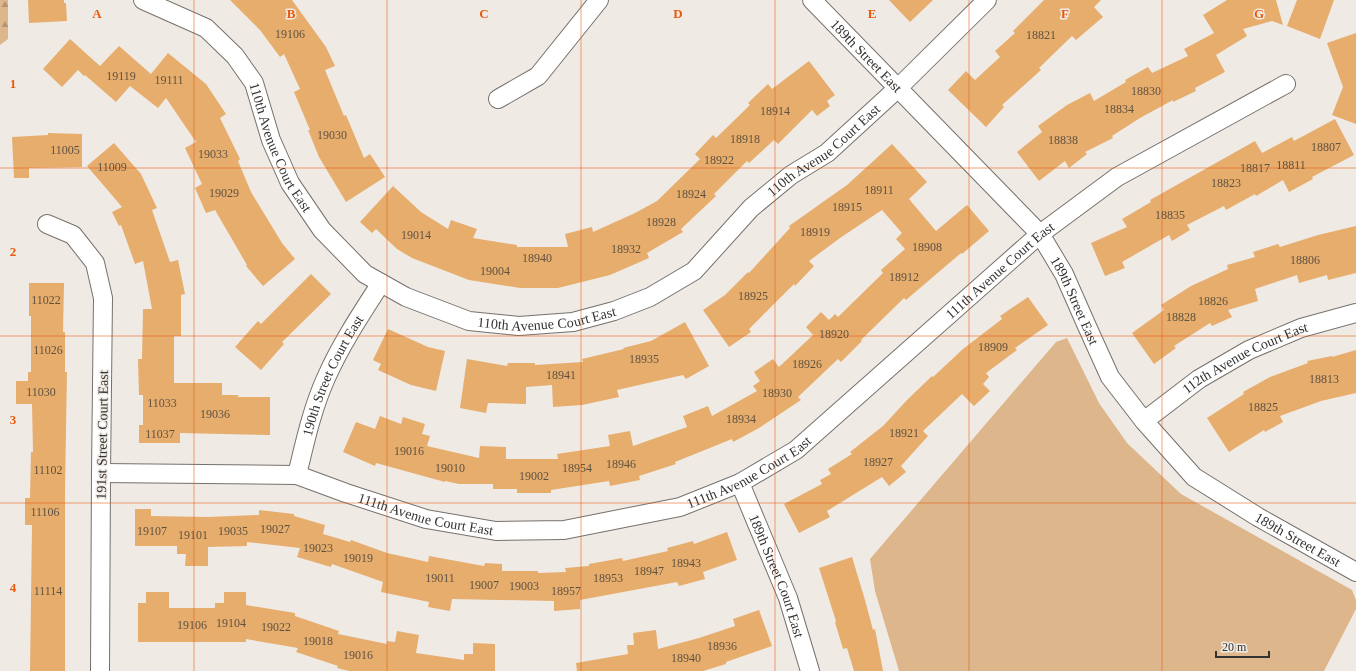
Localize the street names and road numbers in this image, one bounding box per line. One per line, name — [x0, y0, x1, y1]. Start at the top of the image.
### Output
street label: 189th Street East — [827, 17, 905, 96]
street label: 110th Avenue Court East — [246, 81, 314, 215]
street label: 110th Avenue Court East — [764, 101, 883, 199]
street label: 111th Avenue Court East — [943, 219, 1057, 322]
street label: 189th Street East — [1047, 254, 1101, 347]
street label: 110th Avenue Court East — [477, 304, 618, 334]
street label: 190th Street Court East — [300, 313, 366, 438]
street label: 112th Avenue Court East — [1180, 320, 1309, 397]
street label: 191st Street Court East — [94, 370, 111, 500]
street label: 111th Avenue Court East — [685, 433, 814, 512]
street label: 111th Avenue Court East — [356, 490, 495, 538]
street label: 189th Street East — [1252, 510, 1343, 570]
street label: 189th Street Court East — [746, 512, 807, 640]

